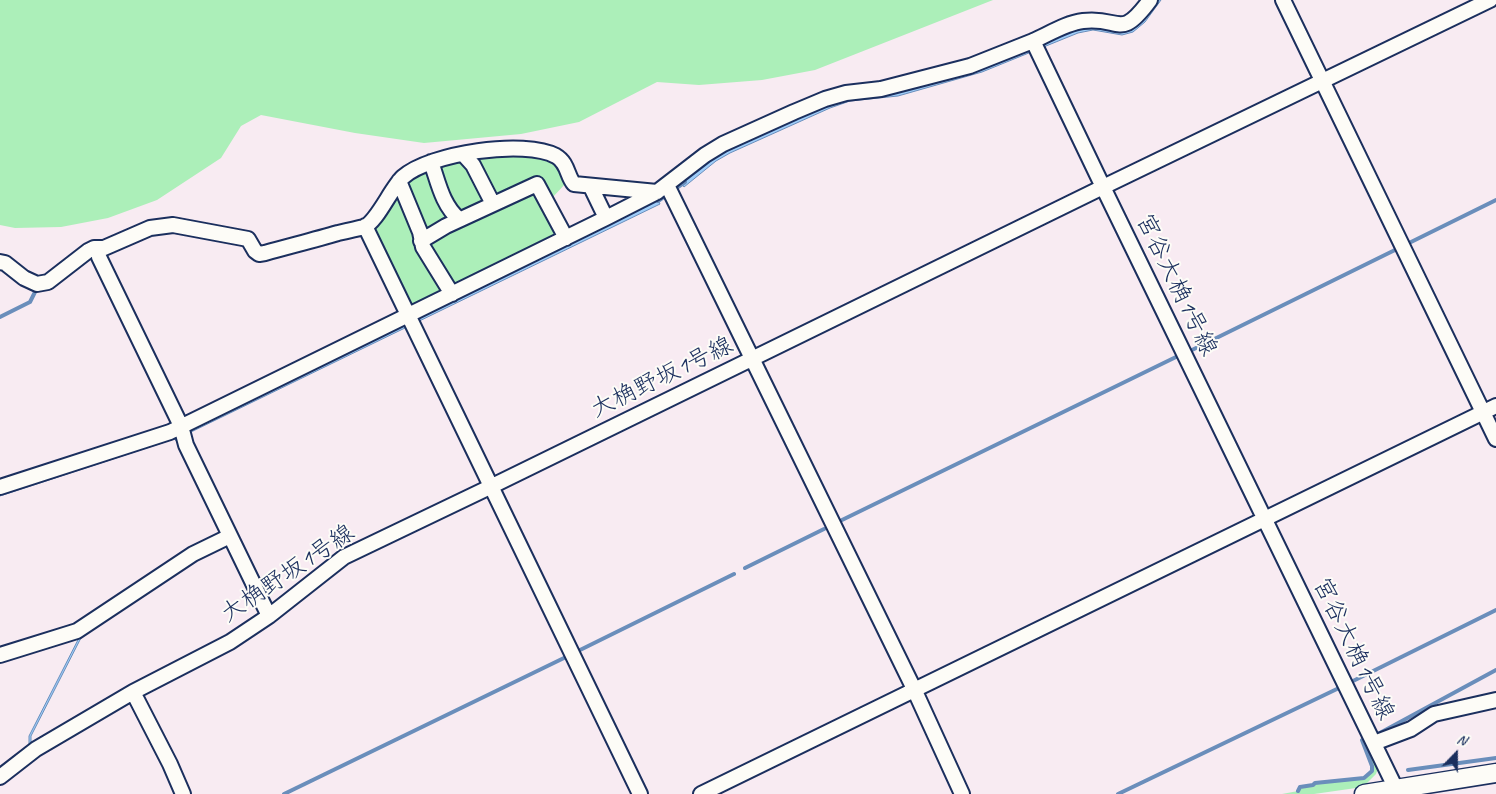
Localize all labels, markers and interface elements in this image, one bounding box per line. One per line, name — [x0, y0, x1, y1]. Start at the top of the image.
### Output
street label: 宮谷大桷1号線 — [1129, 209, 1223, 361]
street label: 大桷野坂1号線 — [586, 331, 738, 425]
street label: 大桷野坂1号線 — [216, 519, 360, 629]
street label: 宮谷大桷1号線 — [1306, 573, 1400, 725]
north arrow — [1431, 729, 1481, 779]
text: N — [1455, 730, 1469, 749]

